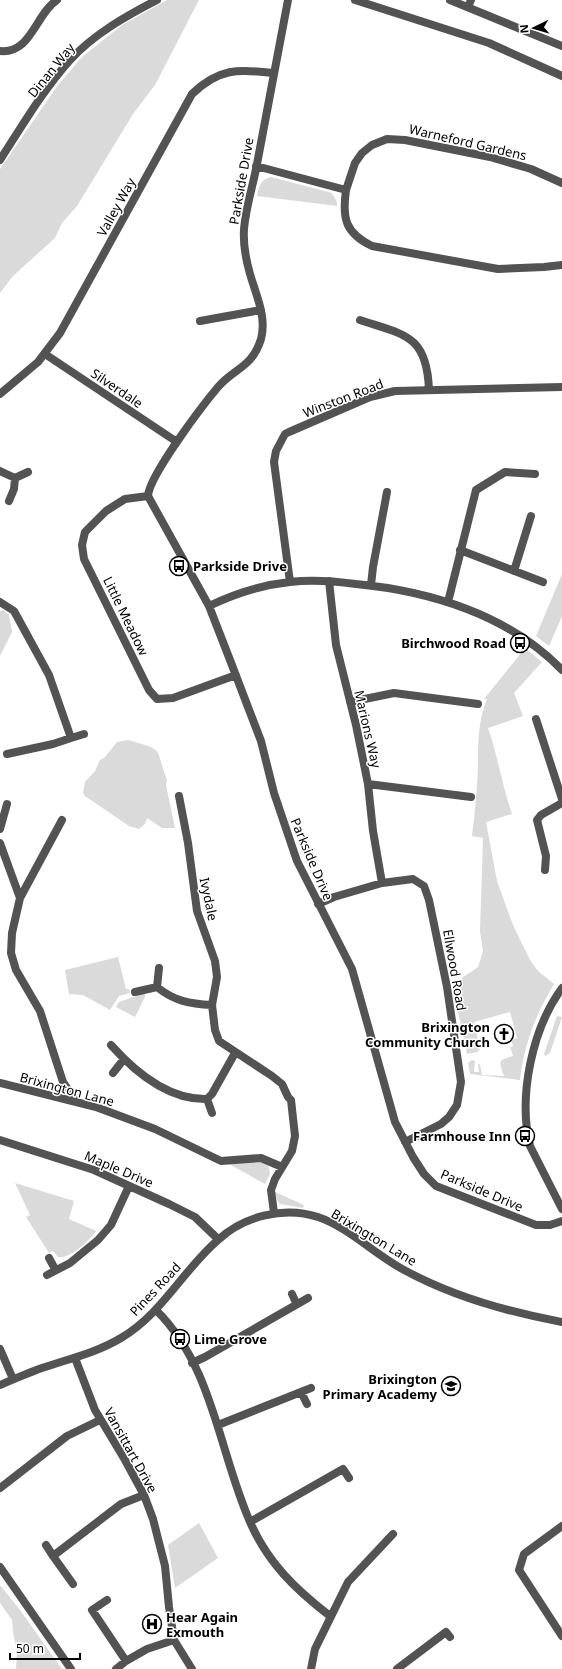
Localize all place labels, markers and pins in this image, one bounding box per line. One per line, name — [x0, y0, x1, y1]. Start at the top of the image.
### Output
bus stop icon: Parkside Drive — [168, 555, 190, 577]
place label: Parkside Drive — [193, 557, 287, 575]
bus stop icon: Birchwood Road — [509, 632, 531, 654]
place label: Birchwood Road — [401, 634, 506, 652]
place label: Brixington Community Church — [365, 1018, 490, 1051]
church icon: Brixington Community Church — [493, 1023, 515, 1045]
bus stop icon: Farmhouse Inn — [514, 1125, 536, 1147]
place label: Farmhouse Inn — [413, 1127, 511, 1145]
bus stop icon: Lime Grove — [169, 1328, 191, 1350]
place label: Lime Grove — [194, 1330, 267, 1348]
place label: Brixington Primary Academy — [323, 1370, 438, 1403]
school or university icon: Brixington Primary Academy — [440, 1375, 462, 1397]
place label: Hear Again Exmouth — [166, 1608, 238, 1641]
hospital icon: Hear Again Exmouth — [141, 1613, 163, 1635]

